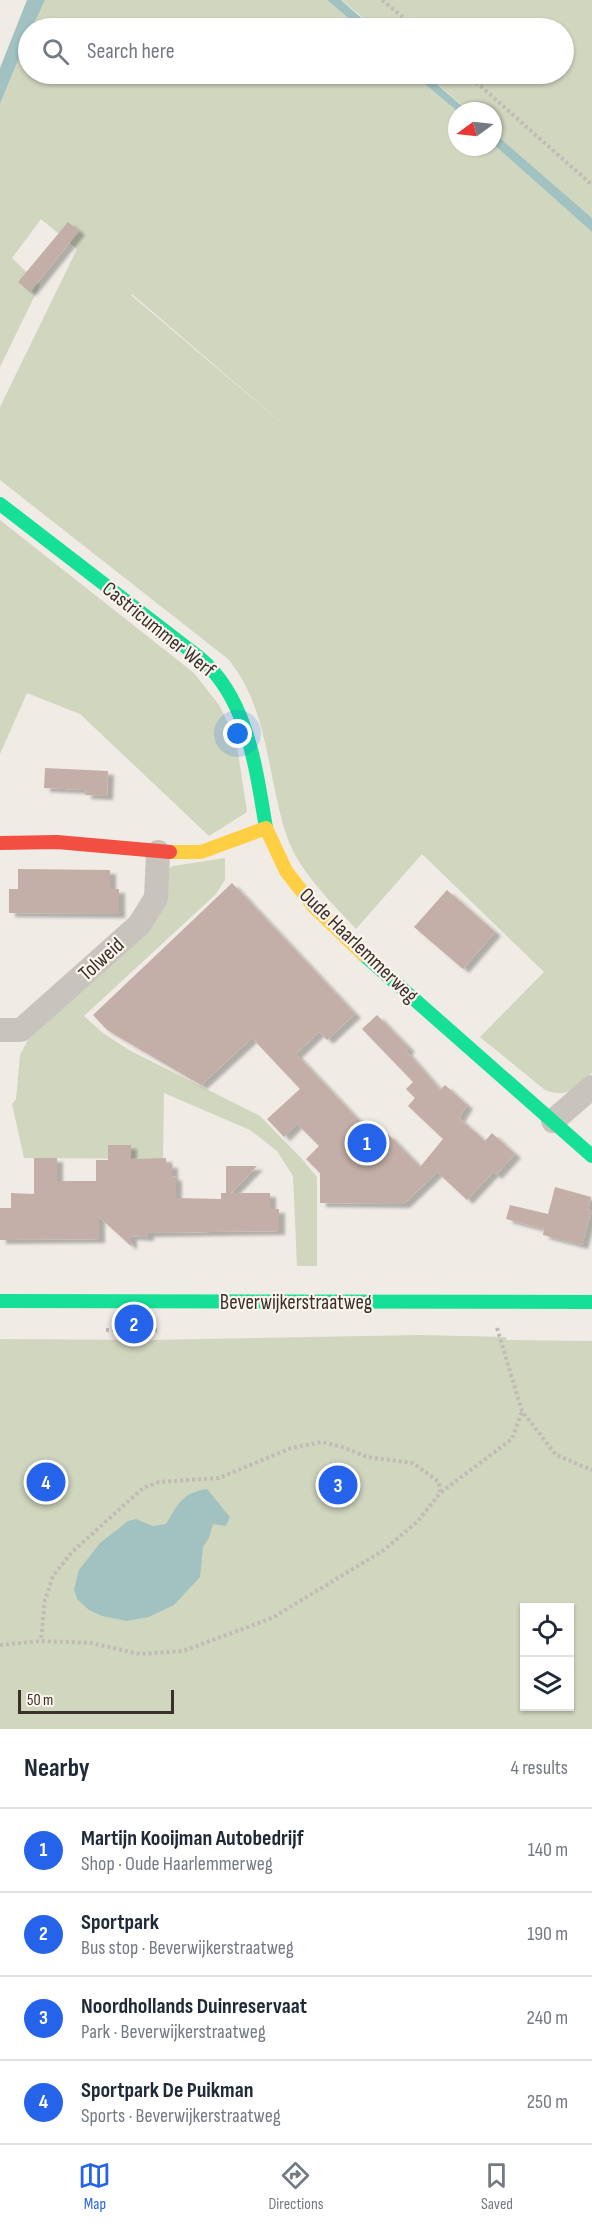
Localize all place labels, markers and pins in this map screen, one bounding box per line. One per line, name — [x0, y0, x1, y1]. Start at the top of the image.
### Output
pin: 1 — [348, 1120, 386, 1166]
pin: 2 — [114, 1302, 154, 1346]
pin: 4 — [26, 1460, 66, 1504]
pin: 3 — [318, 1462, 358, 1508]

